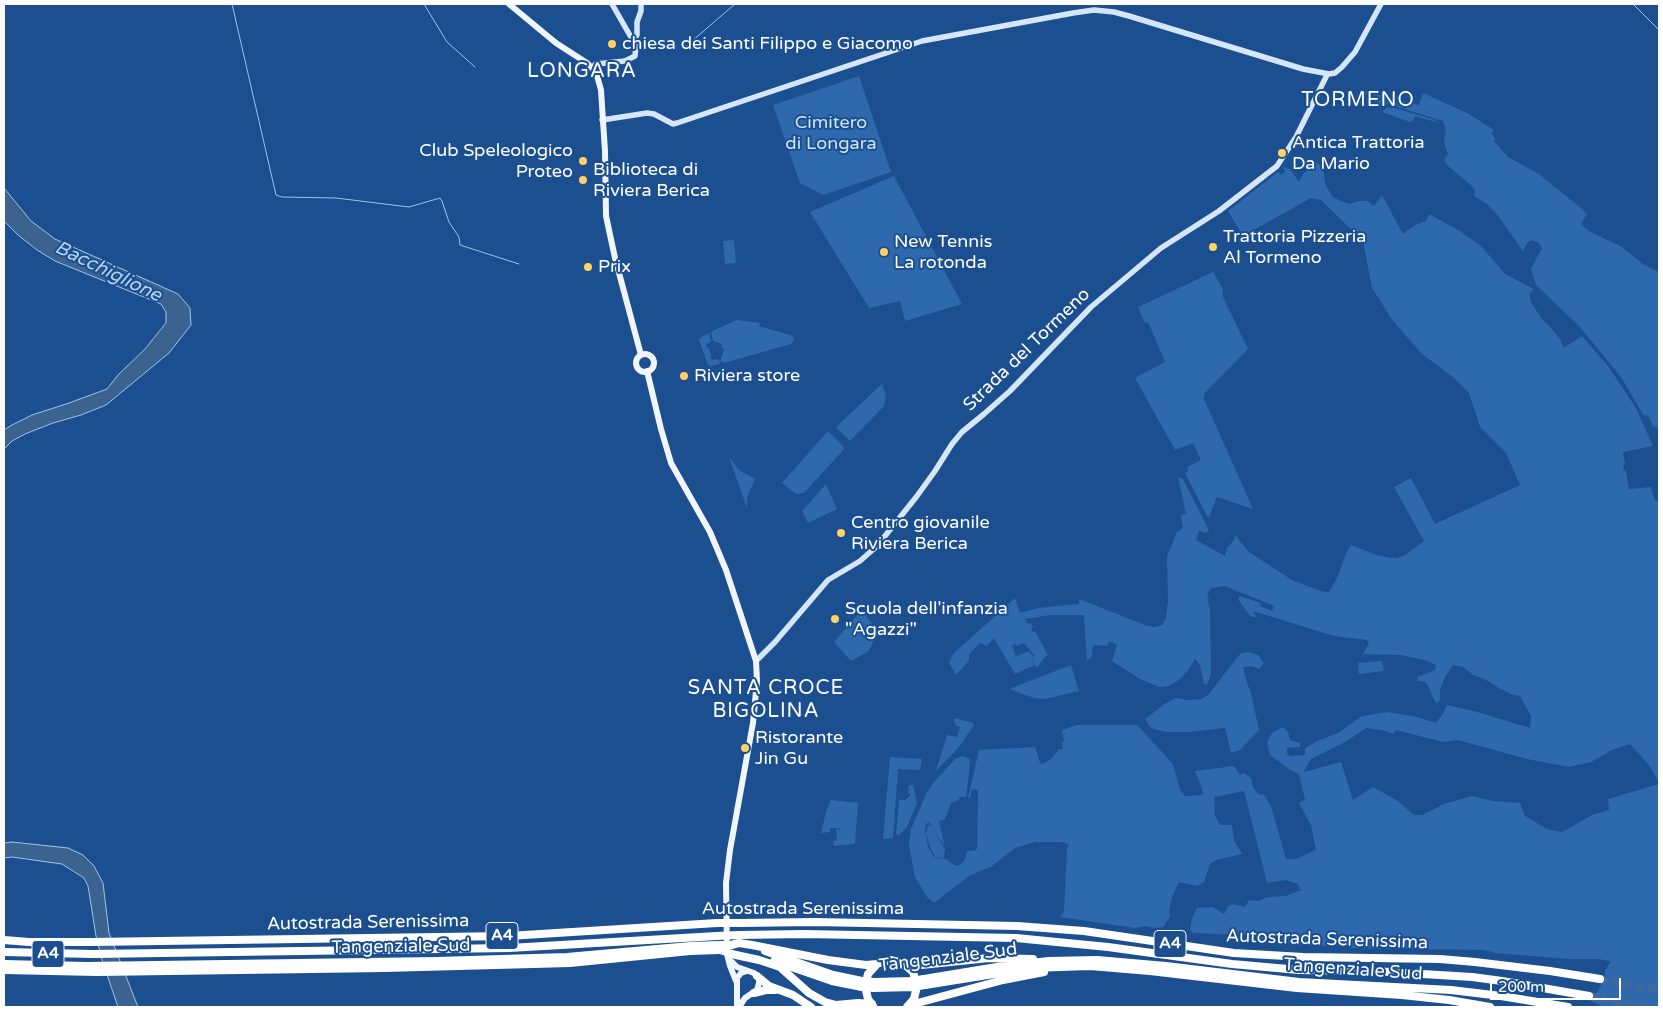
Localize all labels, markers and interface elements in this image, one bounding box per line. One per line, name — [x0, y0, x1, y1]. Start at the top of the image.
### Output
place label: chiesa dei Santi Filippo e Giacomo — [622, 33, 913, 55]
marker: chiesa dei Santi Filippo e Giacomo — [606, 38, 618, 50]
district label: LONGARA — [526, 60, 638, 84]
district label: TORMENO — [1300, 89, 1416, 113]
park label: Cimitero di Longara — [785, 112, 877, 154]
place label: Antica Trattoria Da Mario — [1292, 132, 1425, 174]
place label: Club Speleologico Proteo — [419, 140, 573, 182]
marker: Antica Trattoria Da Mario — [1276, 147, 1288, 159]
marker: Club Speleologico Proteo — [577, 155, 589, 167]
place label: Biblioteca di Riviera Berica — [593, 159, 710, 202]
marker: Biblioteca di Riviera Berica — [577, 174, 589, 186]
place label: Trattoria Pizzeria Al Tormeno — [1223, 226, 1366, 268]
place label: New Tennis La rotonda — [894, 231, 992, 274]
water label: Bacchiglione — [51, 236, 165, 308]
marker: Trattoria Pizzeria Al Tormeno — [1207, 241, 1219, 253]
marker: New Tennis La rotonda — [878, 246, 890, 258]
place label: Prix — [598, 256, 631, 278]
marker: Prix — [582, 261, 594, 273]
street label: Strada del Tormeno — [959, 284, 1095, 416]
place label: Riviera store — [694, 365, 800, 387]
marker: Riviera store — [678, 370, 690, 382]
place label: Centro giovanile Riviera Berica — [851, 512, 990, 554]
marker: Centro giovanile Riviera Berica — [835, 527, 847, 539]
place label: Scuola dell'infanzia "Agazzi" — [845, 598, 1008, 640]
marker: Scuola dell'infanzia "Agazzi" — [829, 613, 841, 625]
district label: SANTA CROCE BIGOLINA — [686, 677, 846, 724]
place label: Ristorante Jin Gu — [755, 727, 843, 770]
marker: Ristorante Jin Gu — [739, 742, 751, 754]
street label: Autostrada Serenissima — [702, 898, 904, 920]
street label: Autostrada Serenissima — [267, 910, 469, 936]
road number: A4 — [486, 922, 518, 949]
street label: Autostrada Serenissima — [1225, 926, 1429, 954]
road number: A4 — [1154, 931, 1186, 958]
street label: Tangenziale Sud — [331, 935, 471, 959]
street label: Tangenziale Sud — [878, 939, 1018, 977]
road number: A4 — [32, 941, 64, 968]
street label: Tangenziale Sud — [1283, 954, 1423, 986]
scale bar — [1493, 968, 1624, 1000]
text: 200 m — [1498, 978, 1544, 996]

